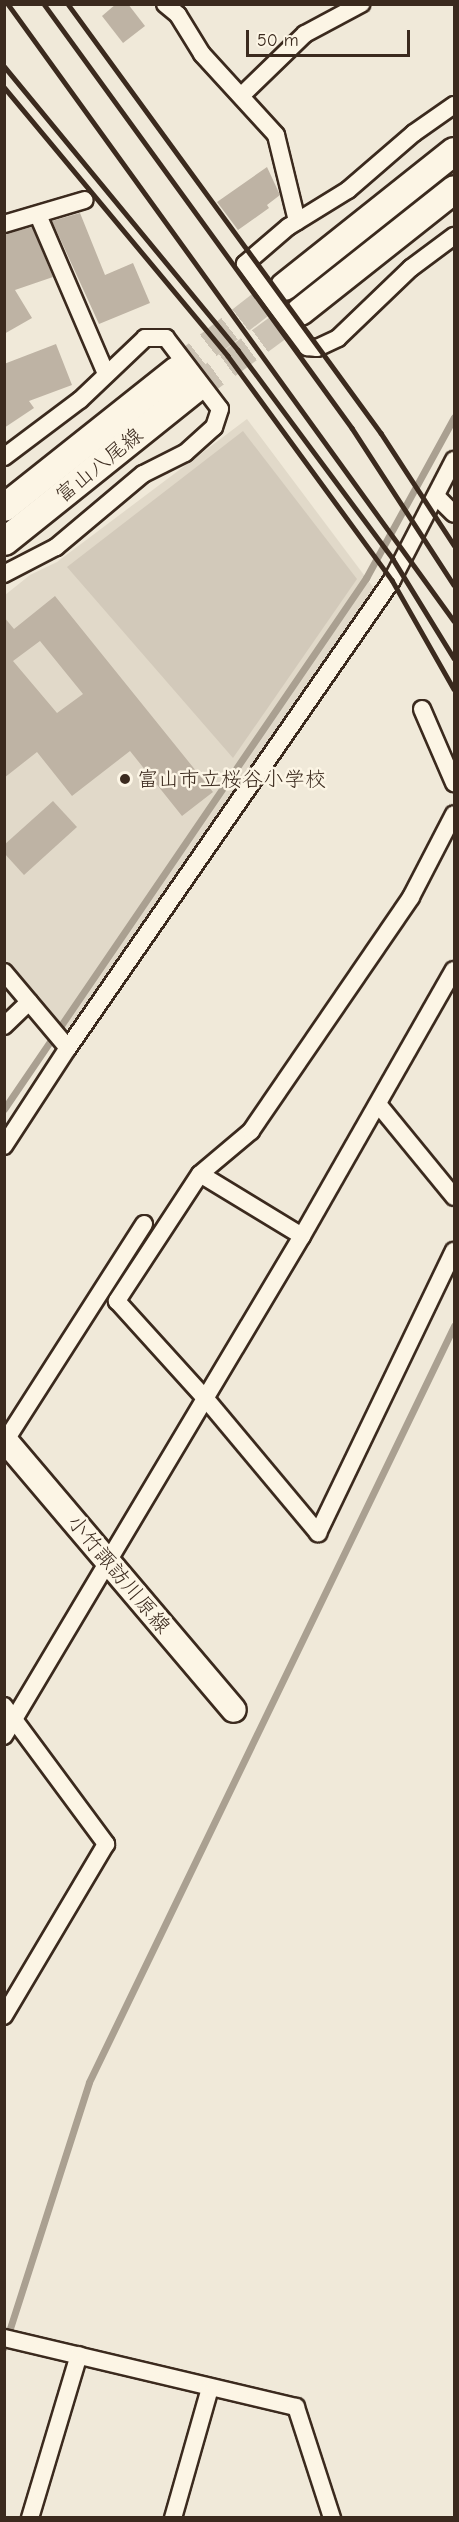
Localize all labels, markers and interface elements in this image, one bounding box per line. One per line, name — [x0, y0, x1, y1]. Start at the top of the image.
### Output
scale bar — [249, 18, 412, 56]
text: 50 m — [257, 30, 299, 51]
street label: 富山八尾線 — [50, 422, 148, 508]
place label: 富山市立桜谷小学校 — [137, 766, 326, 792]
marker: 富山市立桜谷小学校 — [118, 772, 132, 786]
street label: 小竹諏訪川原線 — [62, 1510, 176, 1638]

